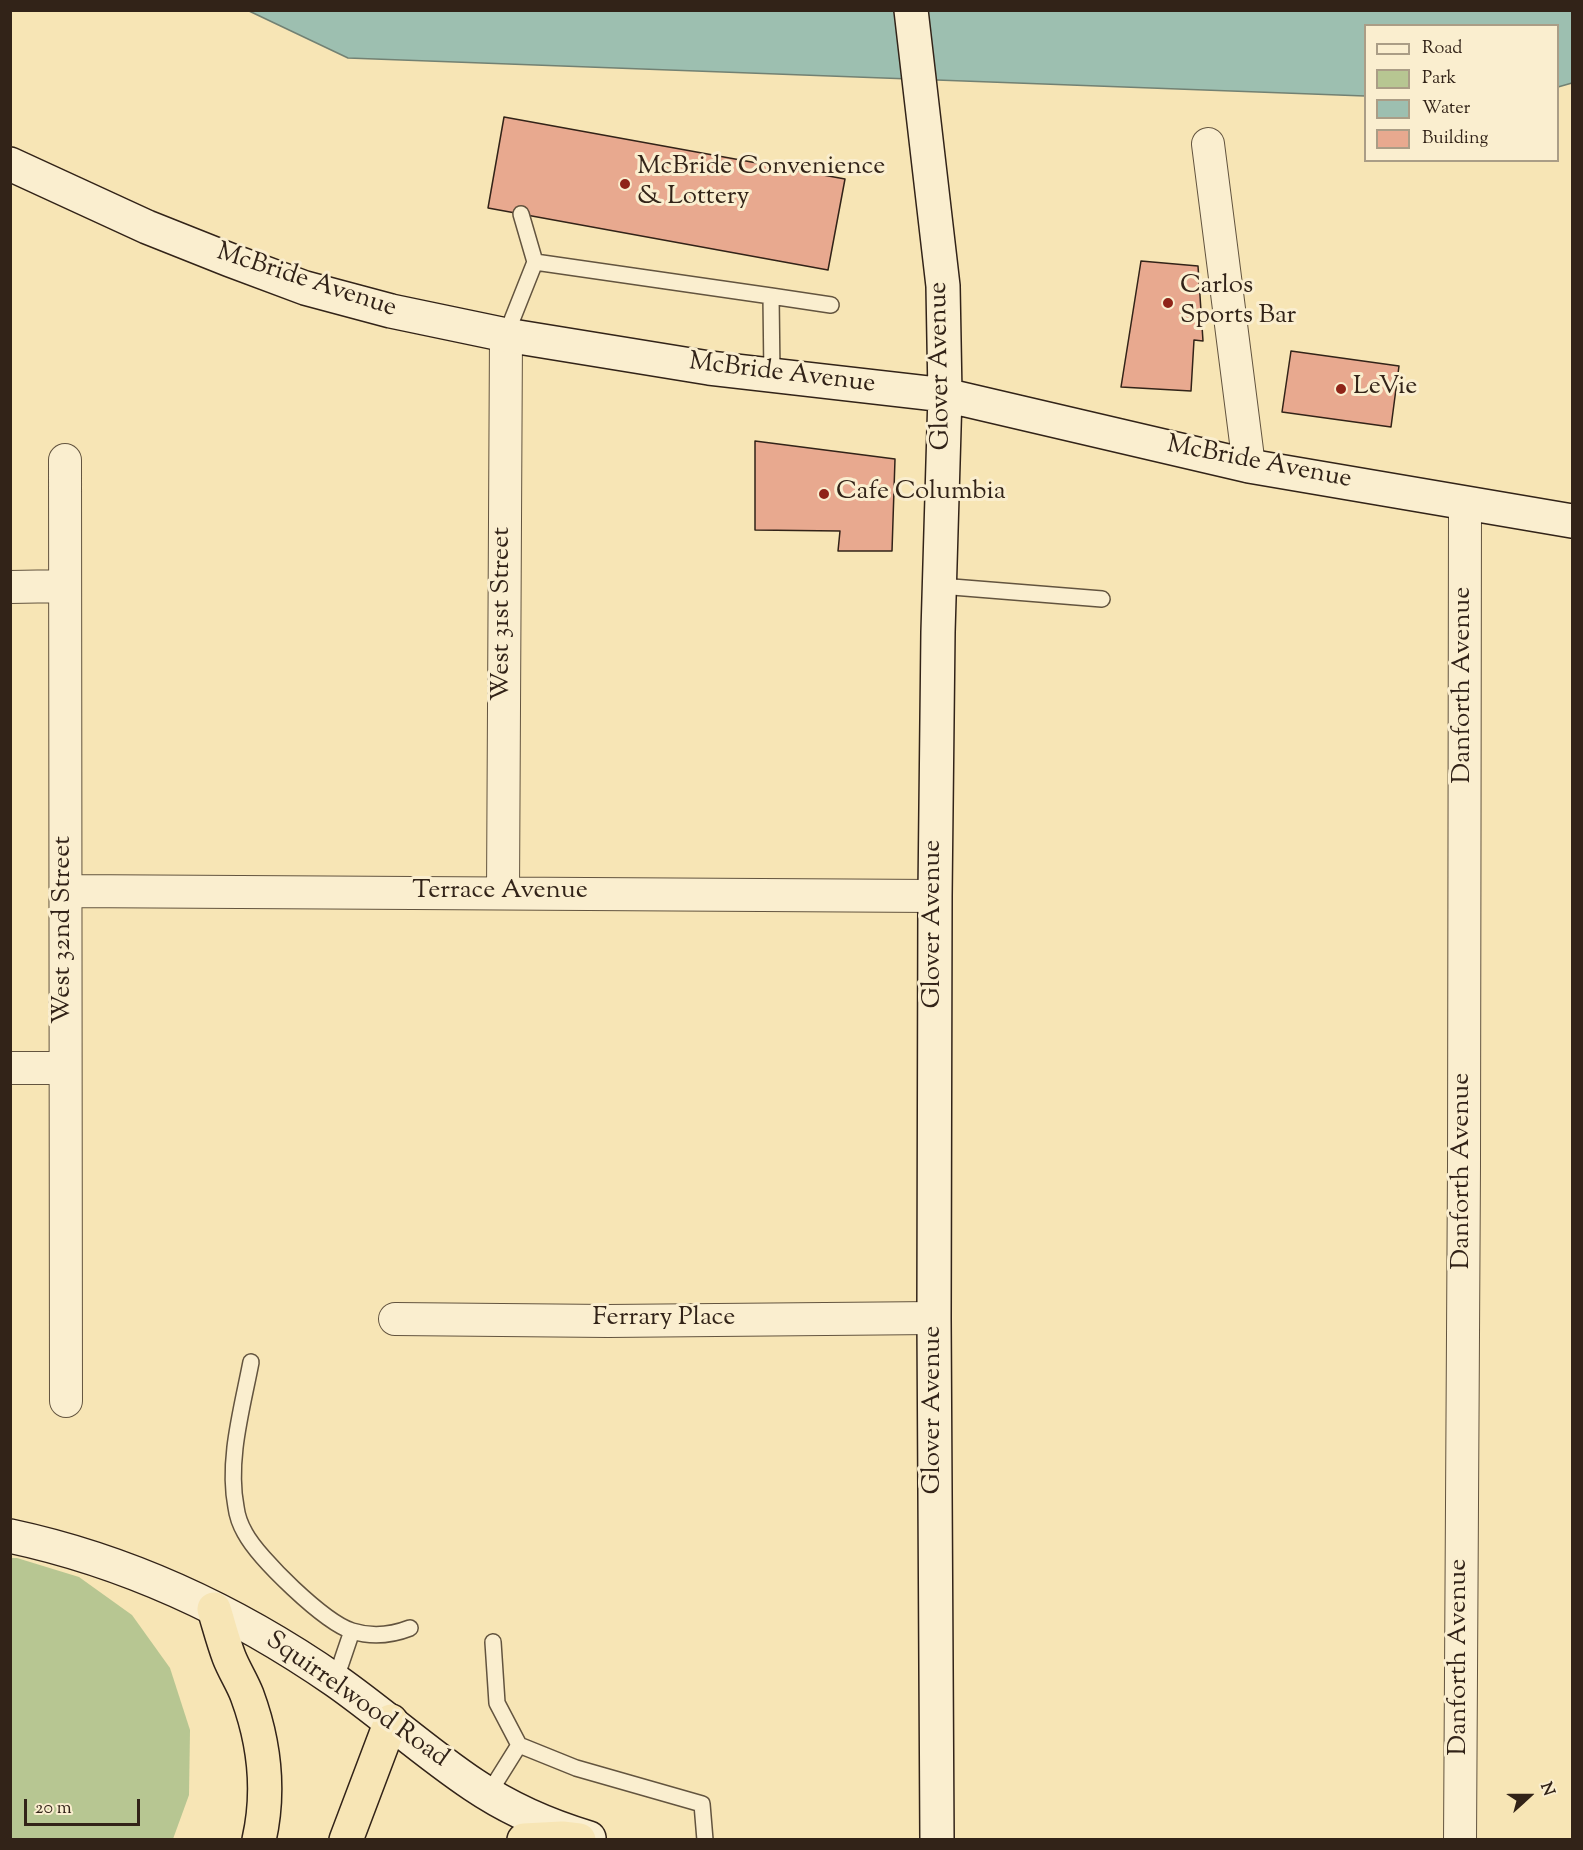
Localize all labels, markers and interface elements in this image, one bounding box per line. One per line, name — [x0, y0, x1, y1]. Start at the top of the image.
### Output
legend — [1364, 24, 1559, 162]
text: Road — [1422, 36, 1462, 62]
text: Park — [1422, 66, 1456, 92]
text: Water — [1422, 96, 1470, 122]
text: Building — [1422, 126, 1488, 152]
place label: McBride Convenience & Lottery — [637, 153, 885, 214]
marker: McBride Convenience & Lottery — [618, 177, 632, 191]
street label: McBride Avenue — [212, 238, 400, 326]
place label: Carlos Sports Bar — [1180, 272, 1296, 334]
street label: Glover Avenue — [925, 281, 959, 451]
marker: Carlos Sports Bar — [1161, 296, 1175, 310]
street label: McBride Avenue — [687, 348, 877, 402]
place label: LeVie — [1353, 373, 1417, 405]
marker: LeVie — [1334, 382, 1348, 396]
street label: McBride Avenue — [1164, 431, 1354, 497]
place label: Cafe Columbia — [836, 478, 1006, 510]
marker: Cafe Columbia — [817, 487, 831, 501]
street label: West 31st Street — [488, 527, 520, 701]
street label: Danforth Avenue — [1449, 587, 1481, 783]
street label: West 32nd Street — [49, 836, 81, 1024]
street label: Glover Avenue — [919, 840, 951, 1008]
street label: Terrace Avenue — [412, 877, 588, 909]
street label: Danforth Avenue — [1448, 1073, 1480, 1269]
street label: Ferrary Place — [593, 1304, 735, 1336]
street label: Glover Avenue — [919, 1326, 951, 1494]
street label: Danforth Avenue — [1445, 1559, 1477, 1755]
street label: Squirrelwood Road — [258, 1626, 454, 1776]
north arrow — [1499, 1766, 1559, 1826]
text: N — [1533, 1779, 1559, 1799]
scale bar — [27, 1787, 142, 1825]
text: 20 m — [35, 1796, 72, 1822]

